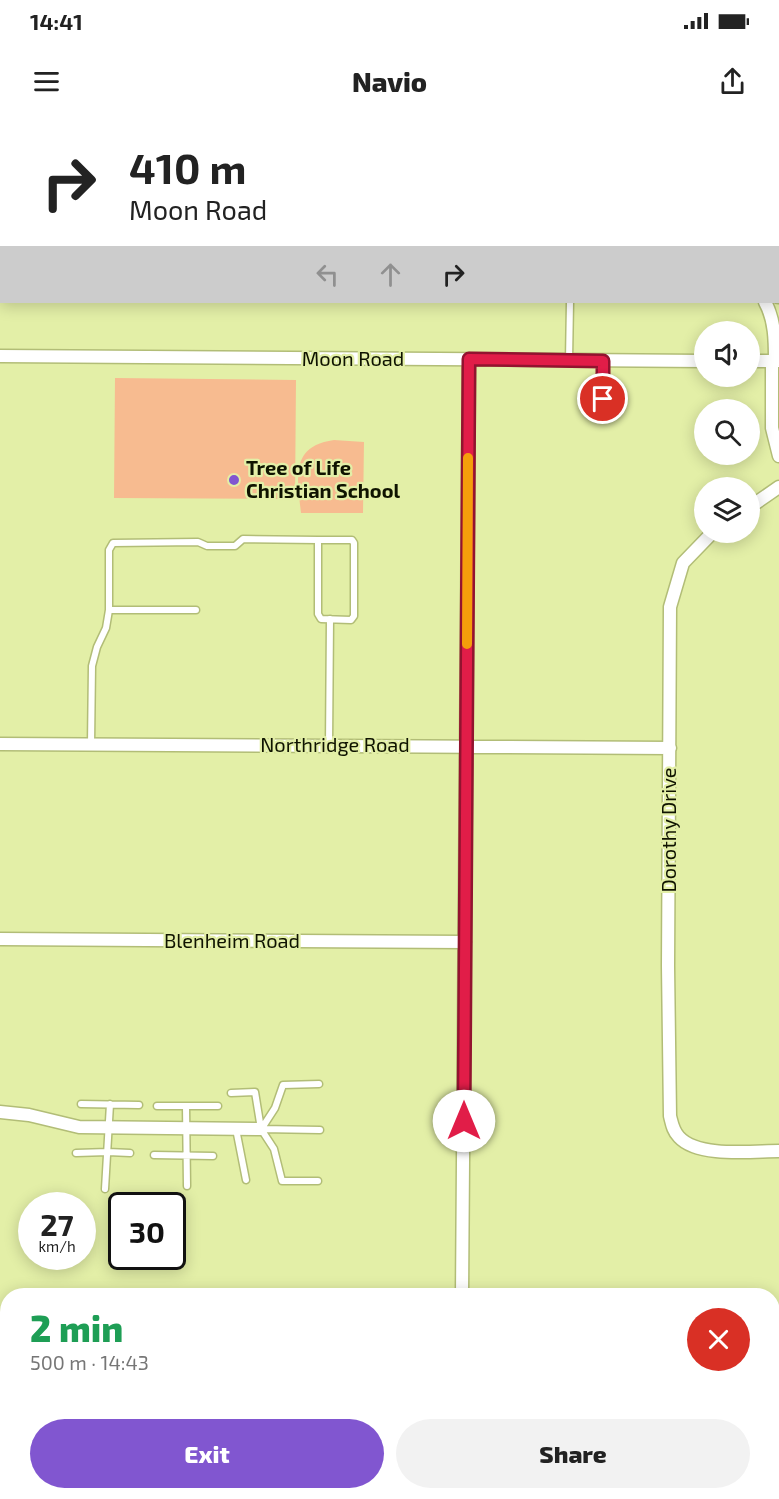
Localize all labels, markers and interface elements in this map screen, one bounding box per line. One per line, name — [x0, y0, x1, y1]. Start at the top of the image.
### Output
text: 14:41 — [30, 8, 83, 34]
icon: menu — [30, 65, 63, 98]
text: Navio — [352, 65, 427, 97]
icon: share — [716, 65, 749, 98]
text: 410 m — [129, 142, 246, 192]
icon: right — [30, 144, 108, 222]
text: Moon Road — [129, 193, 267, 225]
icon: left — [311, 258, 344, 291]
icon: ahead — [374, 258, 407, 291]
icon: right — [437, 258, 470, 291]
map controls — [694, 321, 760, 543]
button: sound — [694, 321, 760, 387]
street label: Moon Road — [302, 346, 404, 370]
pin — [577, 373, 628, 424]
icon: arrive — [586, 382, 619, 415]
button: search — [694, 399, 760, 465]
place label: Tree of Life Christian School — [246, 455, 400, 502]
marker: Tree of Life Christian School — [227, 473, 241, 487]
button: layers — [694, 477, 760, 543]
street label: Northridge Road — [260, 732, 410, 756]
street label: Dorothy Drive — [656, 767, 680, 893]
street label: Blenheim Road — [164, 928, 300, 952]
position arrow — [432, 1089, 496, 1153]
speed limit sign: 30 — [108, 1192, 186, 1270]
text: 27 — [40, 1206, 74, 1242]
text: km/h — [38, 1237, 76, 1255]
text: 2 min — [30, 1306, 123, 1349]
button: close — [687, 1308, 750, 1371]
text: 500 m · 14:43 — [30, 1350, 149, 1374]
button: Exit — [30, 1419, 384, 1488]
button: Share — [396, 1419, 750, 1488]

